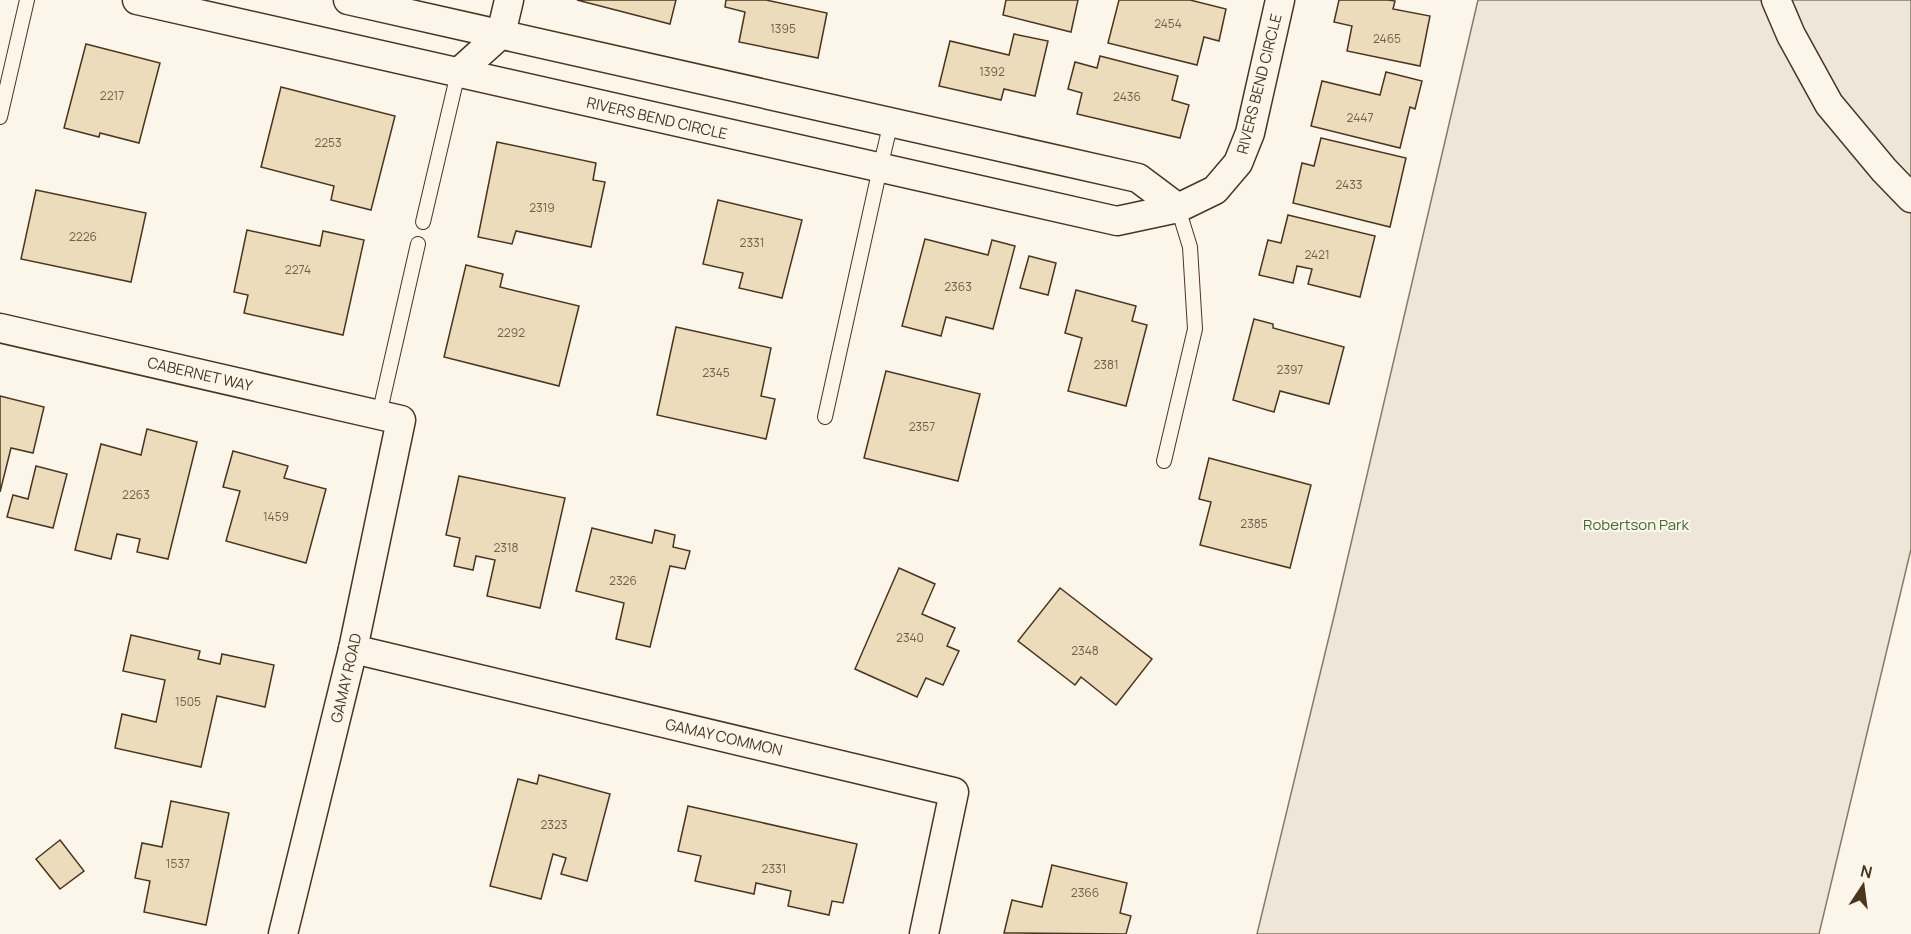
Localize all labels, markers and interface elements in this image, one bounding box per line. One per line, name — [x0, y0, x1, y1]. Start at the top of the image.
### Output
street label: RIVERS BEND CIRCLE — [1231, 12, 1287, 156]
house number: 2454 — [1154, 15, 1182, 32]
house number: 1395 — [770, 20, 796, 37]
house number: 2465 — [1373, 30, 1401, 47]
house number: 1392 — [979, 63, 1005, 80]
house number: 2217 — [100, 87, 124, 104]
house number: 2436 — [1113, 88, 1141, 105]
street label: RIVERS BEND CIRCLE — [585, 92, 729, 144]
house number: 2447 — [1347, 109, 1373, 126]
house number: 2253 — [314, 134, 342, 151]
house number: 2433 — [1336, 176, 1362, 193]
house number: 2319 — [529, 199, 555, 216]
house number: 2226 — [69, 228, 97, 245]
house number: 2331 — [740, 234, 764, 251]
house number: 2421 — [1304, 246, 1330, 263]
house number: 2274 — [285, 261, 311, 278]
house number: 2363 — [944, 278, 972, 295]
house number: 2292 — [497, 324, 525, 341]
street label: CABERNET WAY — [145, 352, 255, 396]
house number: 2381 — [1093, 356, 1119, 373]
house number: 2397 — [1277, 361, 1303, 378]
house number: 2345 — [702, 364, 730, 381]
house number: 2357 — [909, 418, 935, 435]
house number: 2263 — [122, 486, 150, 503]
house number: 1459 — [263, 508, 289, 525]
park label: Robertson Park — [1583, 514, 1690, 535]
house number: 2385 — [1240, 515, 1268, 532]
house number: 2318 — [493, 539, 519, 556]
house number: 2326 — [609, 572, 637, 589]
house number: 2340 — [896, 629, 924, 646]
street label: GAMAY ROAD — [325, 631, 367, 725]
house number: 2348 — [1071, 642, 1099, 659]
house number: 1505 — [175, 693, 201, 710]
street label: GAMAY COMMON — [663, 713, 785, 761]
house number: 2323 — [541, 816, 567, 833]
house number: 1537 — [166, 855, 190, 872]
north arrow — [1833, 856, 1893, 916]
text: N — [1858, 859, 1874, 883]
house number: 2331 — [762, 860, 786, 877]
house number: 2366 — [1071, 884, 1099, 901]

